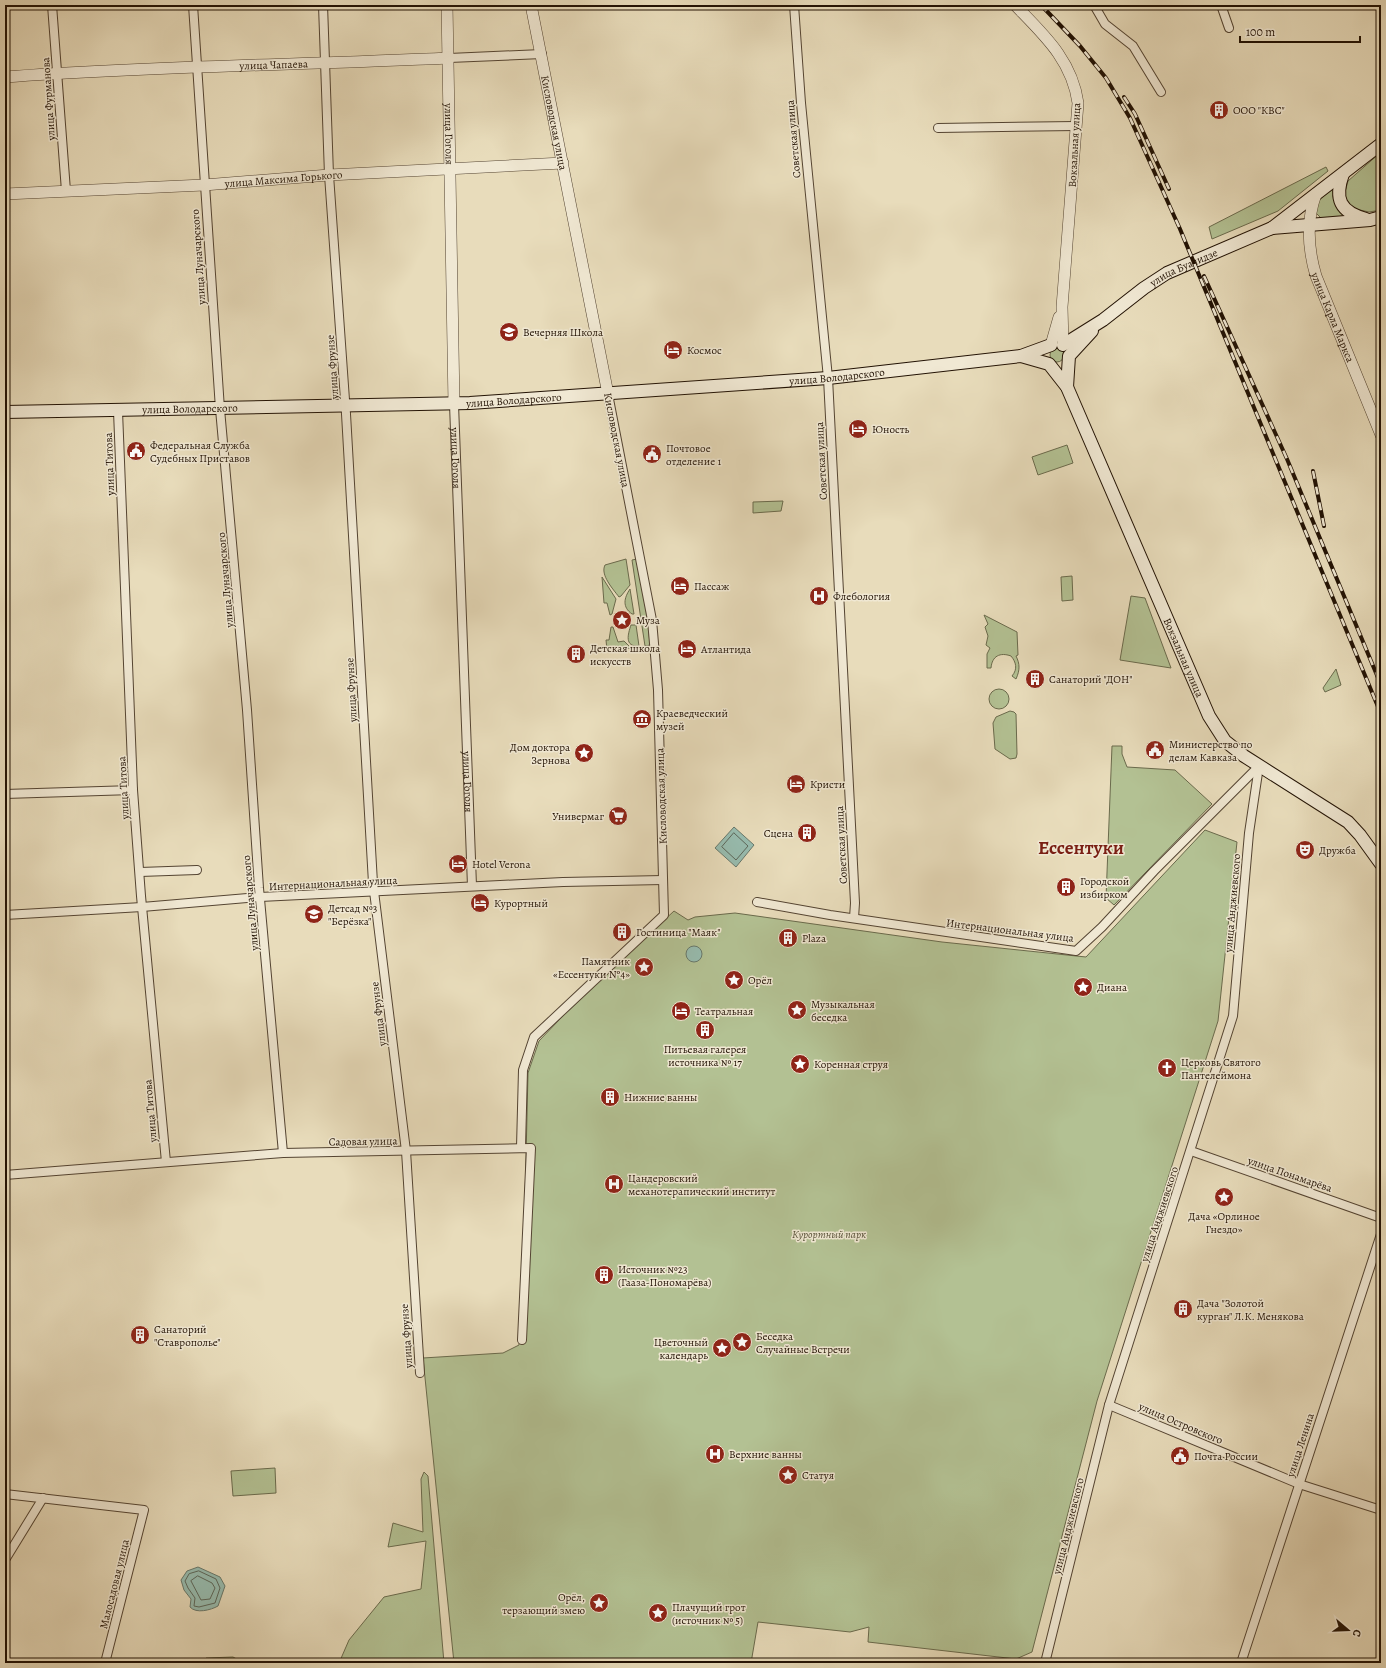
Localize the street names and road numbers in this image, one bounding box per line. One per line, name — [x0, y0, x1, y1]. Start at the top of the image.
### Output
street label: улица Фурманова — [38, 56, 59, 142]
street label: улица Чапаева — [238, 56, 309, 74]
street label: Кисловодская улица — [537, 74, 571, 172]
street label: Советская улица — [783, 98, 804, 179]
street label: Вокзальная улица — [1065, 101, 1084, 188]
street label: улица Гоголя — [441, 102, 457, 165]
street label: улица Максима Горького — [223, 167, 343, 191]
street label: улица Луначарского — [188, 208, 209, 306]
street label: улица Буачидзе — [1146, 245, 1220, 291]
street label: улица Карла Маркса — [1307, 270, 1358, 366]
street label: улица Фрунзе — [323, 334, 342, 401]
street label: улица Володарского — [788, 365, 886, 389]
street label: улица Володарского — [465, 390, 563, 411]
street label: Кисловодская улица — [600, 391, 633, 490]
street label: улица Володарского — [141, 400, 238, 417]
street label: Советская улица — [812, 421, 831, 500]
street label: улица Гоголя — [447, 426, 464, 489]
street label: улица Титова — [101, 431, 118, 497]
street label: улица Луначарского — [214, 531, 237, 629]
street label: Вокзальная улица — [1160, 616, 1207, 701]
street label: улица Фрунзе — [342, 657, 361, 724]
street label: Кисловодская улица — [652, 747, 671, 844]
street label: улица Гоголя — [459, 750, 476, 813]
street label: улица Титова — [114, 755, 133, 821]
street label: Советская улица — [832, 805, 851, 884]
street label: улица Анджиевского — [1221, 853, 1244, 954]
street label: улица Луначарского — [239, 854, 262, 952]
street label: Интернациональная улица — [268, 873, 399, 894]
street label: Интернациональная улица — [945, 915, 1076, 946]
street label: улица Фрунзе — [367, 981, 390, 1048]
street label: улица Титова — [140, 1078, 161, 1144]
street label: Садовая улица — [328, 1133, 398, 1150]
street label: улица Понамарёва — [1245, 1153, 1335, 1196]
street label: улица Анджиевского — [1137, 1164, 1182, 1265]
street label: улица Фрунзе — [397, 1303, 416, 1370]
street label: улица Островского — [1135, 1399, 1226, 1448]
street label: улица Ленина — [1283, 1410, 1318, 1480]
street label: улица Анджиевского — [1049, 1476, 1088, 1577]
street label: Малосадовая улица — [96, 1537, 133, 1631]

